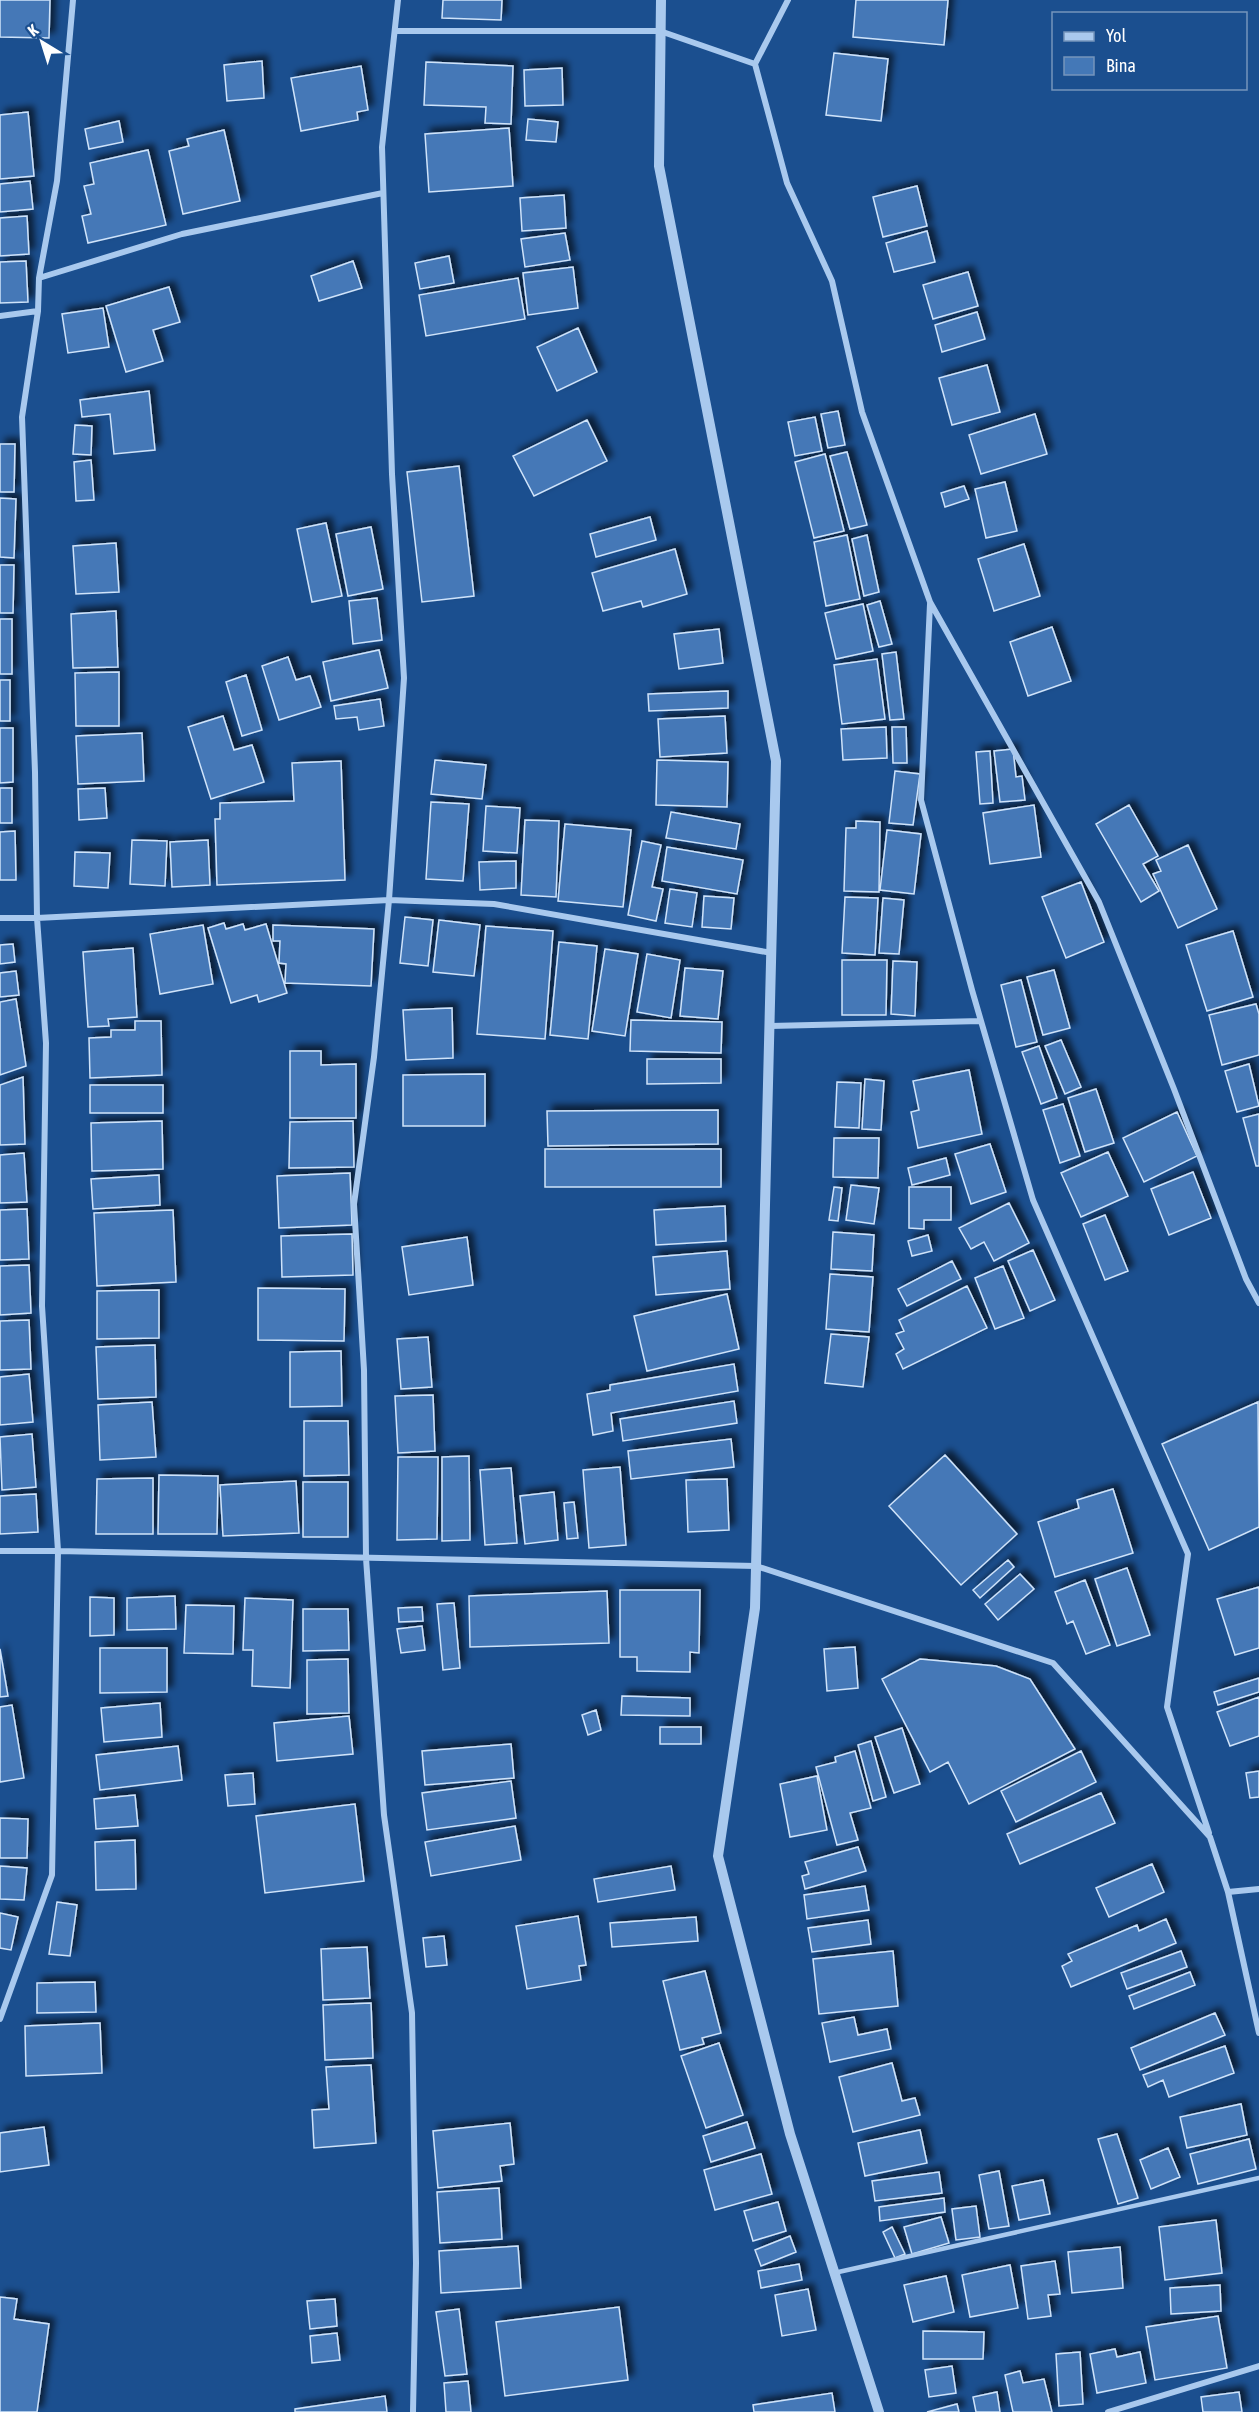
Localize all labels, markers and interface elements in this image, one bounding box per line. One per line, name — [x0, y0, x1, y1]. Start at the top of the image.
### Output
north arrow — [12, 12, 72, 72]
legend — [1052, 12, 1247, 90]
text: K — [24, 21, 42, 40]
text: Yol — [1106, 25, 1126, 46]
text: Bina — [1106, 55, 1136, 76]

